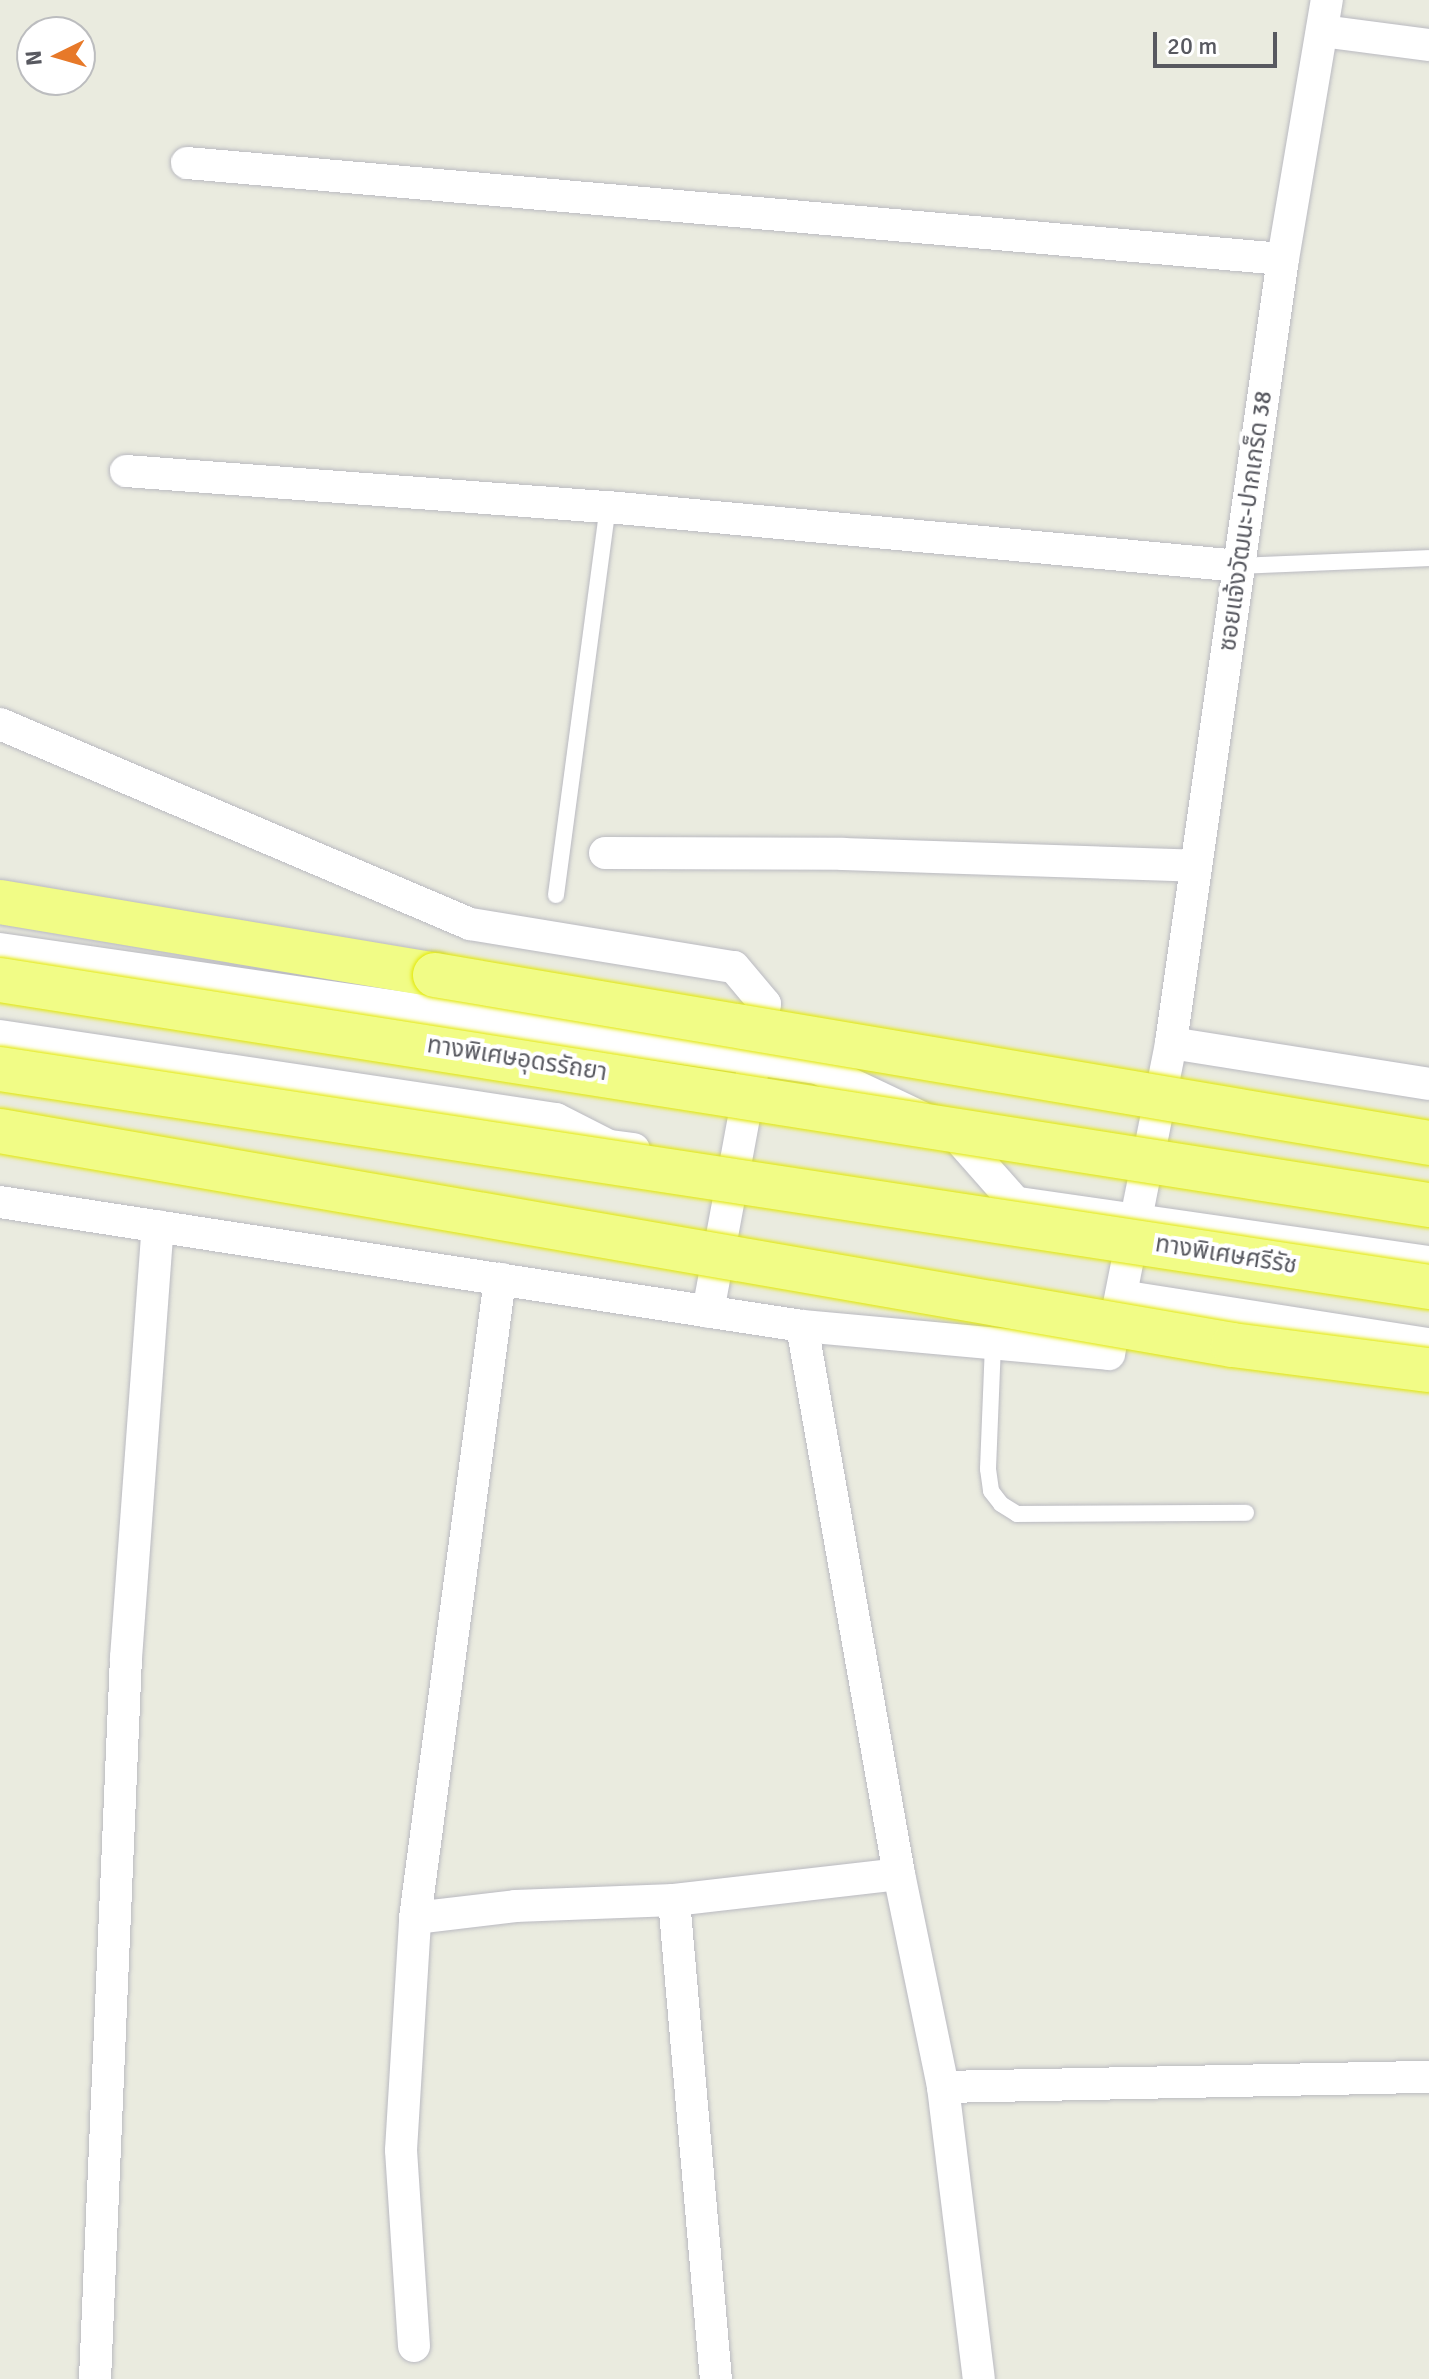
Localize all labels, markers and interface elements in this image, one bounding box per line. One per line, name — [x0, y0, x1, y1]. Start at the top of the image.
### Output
north arrow — [16, 16, 96, 96]
scale bar — [1157, 16, 1281, 66]
text: 20 m — [1167, 31, 1217, 61]
text: N — [19, 49, 48, 67]
street label: ซอยแจ้งวัฒนะ-ปากเกร็ด 38 — [1213, 389, 1279, 653]
street label: ทางพิเศษอุดรรัถยา — [425, 1031, 609, 1087]
street label: ทางพิเศษศรีรัช — [1153, 1230, 1299, 1280]

